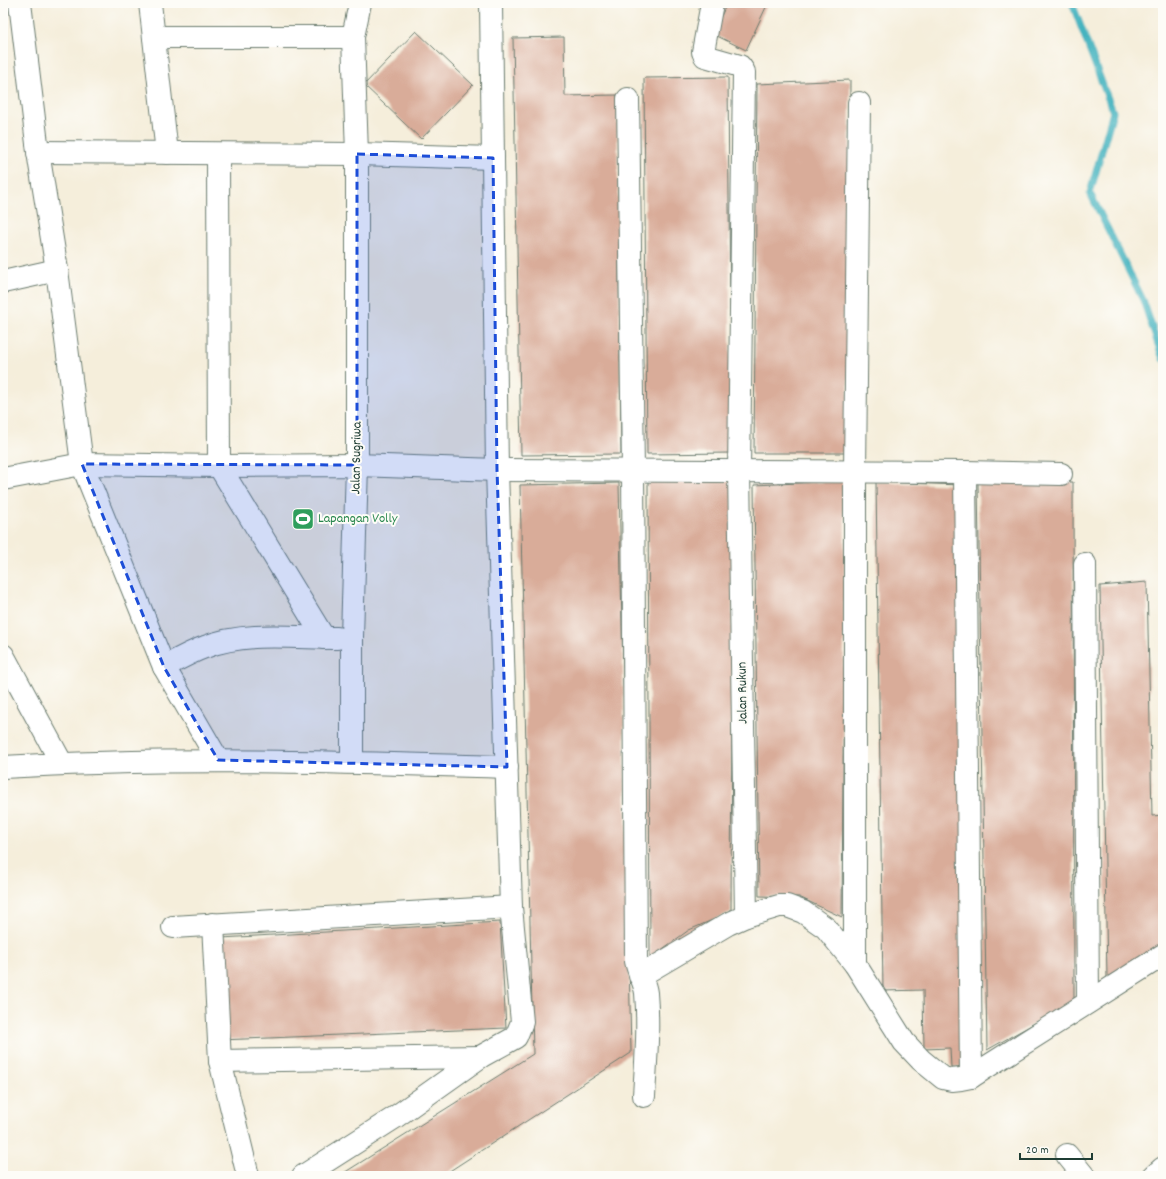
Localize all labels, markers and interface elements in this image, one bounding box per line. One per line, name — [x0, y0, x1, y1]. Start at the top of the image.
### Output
street label: Jalan Sugriwa — [346, 421, 368, 495]
sports icon: Lapangan Volly — [290, 506, 316, 532]
place label: Lapangan Volly — [318, 509, 398, 529]
street label: Jalan Rukun — [732, 662, 754, 724]
scale bar — [1020, 1135, 1092, 1161]
text: 20 m — [1026, 1142, 1049, 1159]

